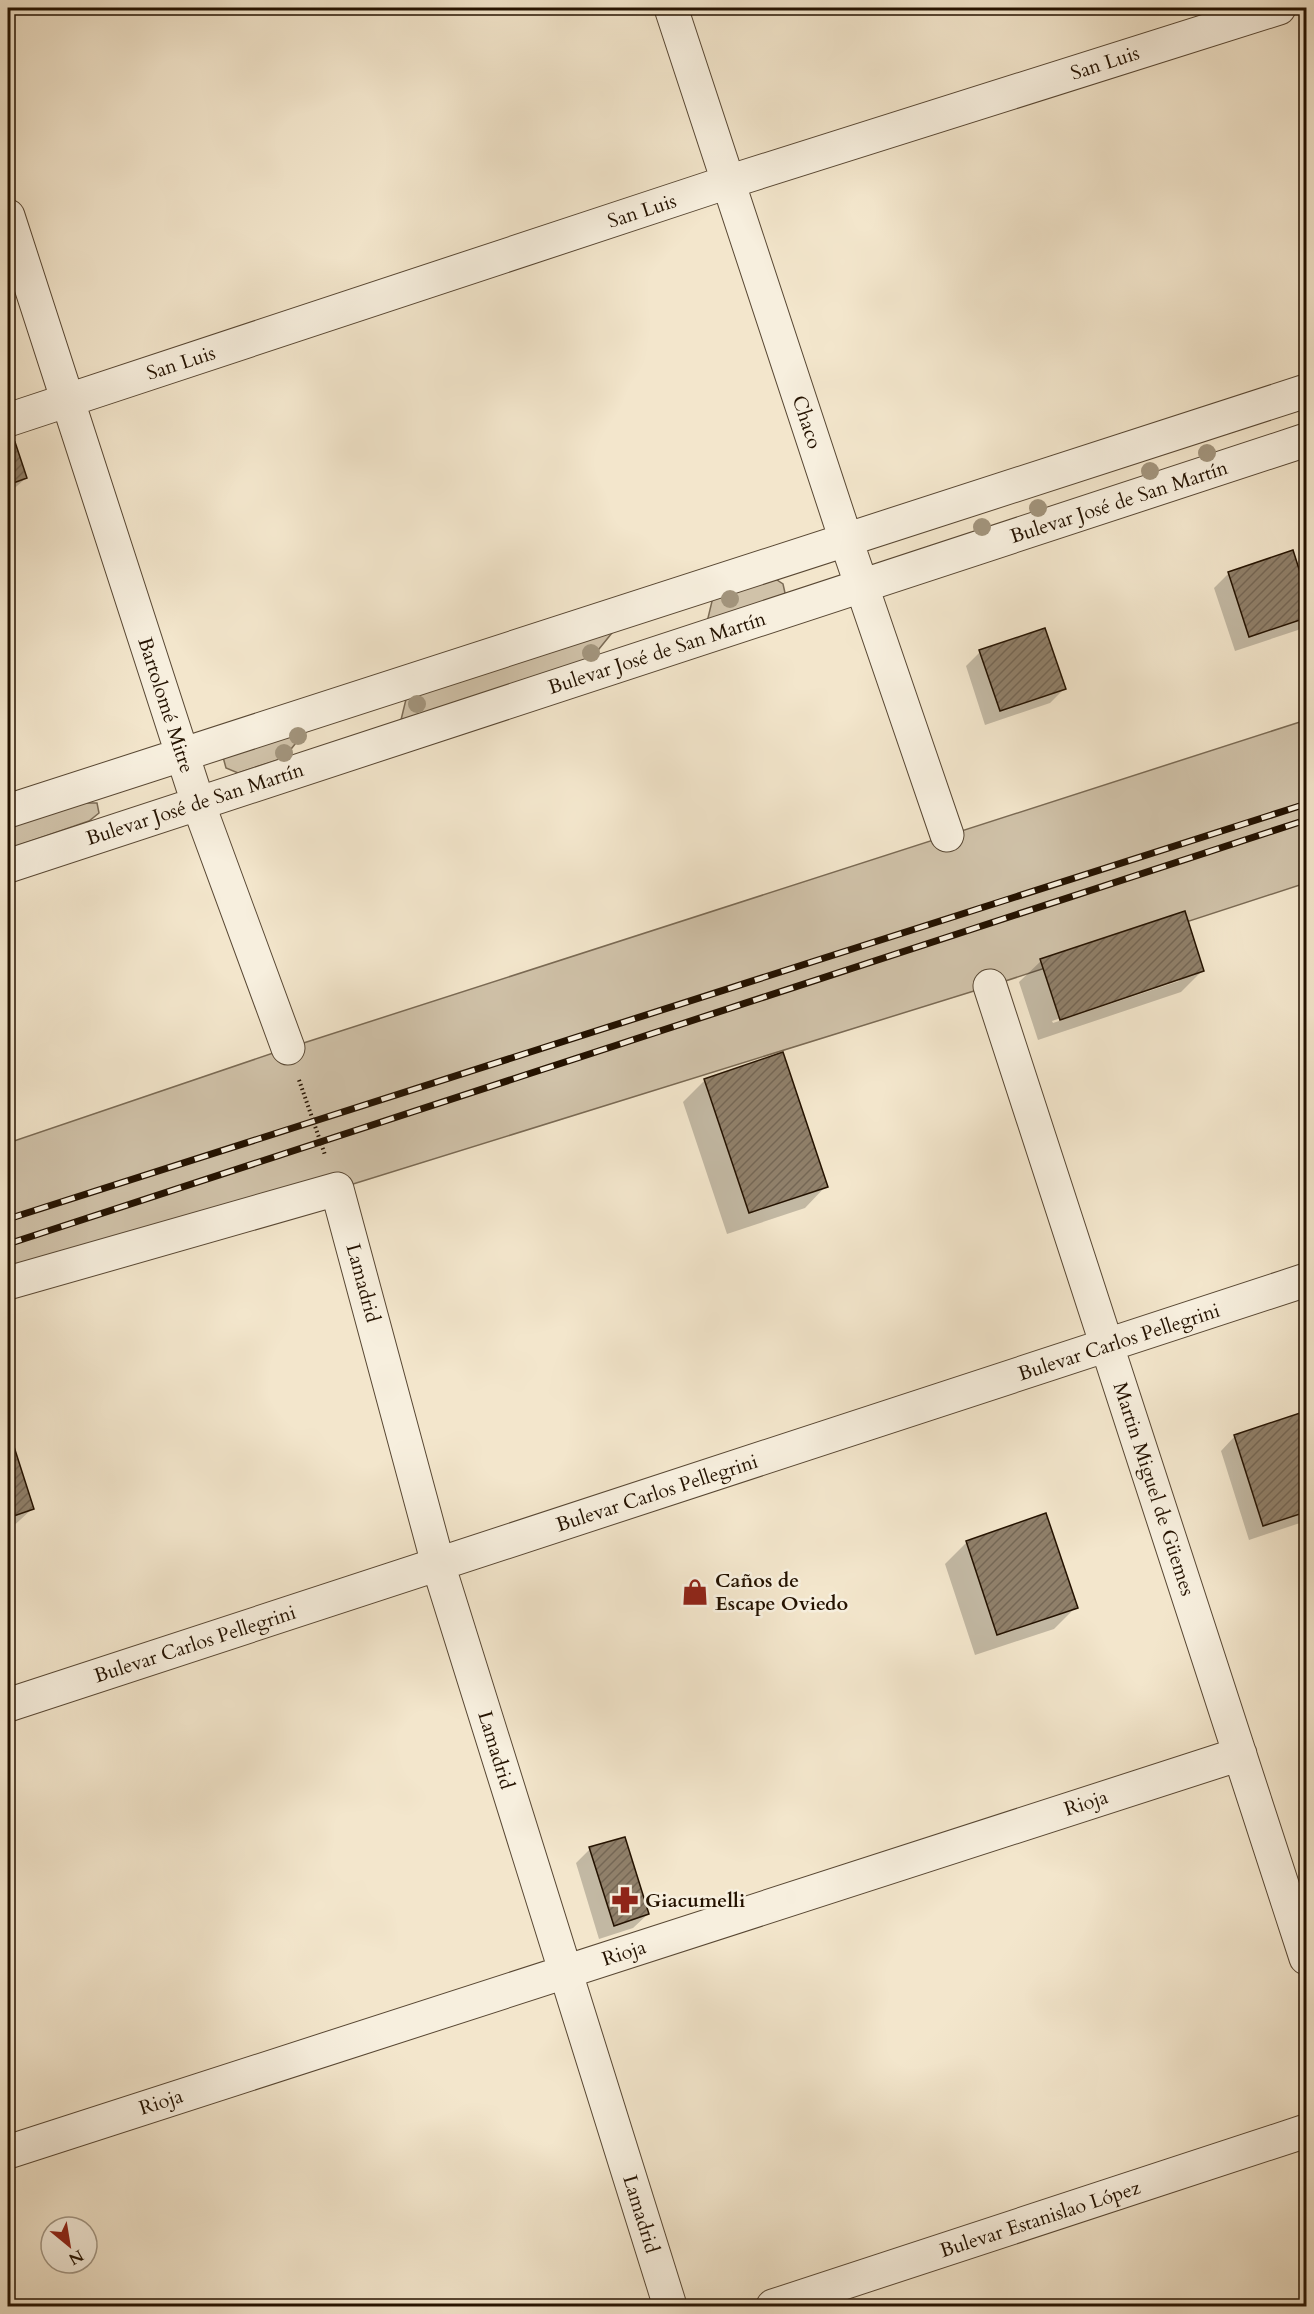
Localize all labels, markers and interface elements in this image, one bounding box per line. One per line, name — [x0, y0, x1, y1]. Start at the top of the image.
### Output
street label: San Luis — [1067, 39, 1143, 87]
street label: San Luis — [604, 187, 680, 235]
street label: San Luis — [143, 339, 219, 387]
street label: Chaco — [786, 392, 828, 452]
street label: Bulevar José de San Martín — [1007, 454, 1232, 550]
street label: Bulevar José de San Martín — [545, 605, 770, 701]
street label: Bartolomé Mitre — [131, 634, 201, 776]
street label: Bulevar José de San Martín — [83, 756, 308, 852]
street label: Lamadrid — [340, 1241, 387, 1326]
street label: Bulevar Carlos Pellegrini — [1015, 1297, 1224, 1387]
street label: Martin Miguel de Güemes — [1107, 1379, 1201, 1599]
street label: Bulevar Carlos Pellegrini — [553, 1448, 762, 1538]
place label: Caños de Escape Oviedo — [715, 1567, 848, 1617]
shop icon: Caños de Escape Oviedo — [680, 1577, 710, 1607]
street label: Bulevar Carlos Pellegrini — [91, 1599, 300, 1689]
street label: Lamadrid — [471, 1708, 521, 1793]
street label: Rioja — [1061, 1783, 1112, 1823]
pharmacy icon: Giacumelli — [610, 1885, 640, 1915]
place label: Giacumelli — [645, 1887, 745, 1914]
street label: Rioja — [599, 1933, 650, 1973]
street label: Rioja — [136, 2082, 187, 2122]
street label: Lamadrid — [616, 2172, 666, 2257]
street label: Bulevar Estanislao López — [936, 2174, 1144, 2264]
north arrow — [39, 2215, 99, 2275]
text: N — [64, 2244, 88, 2270]

